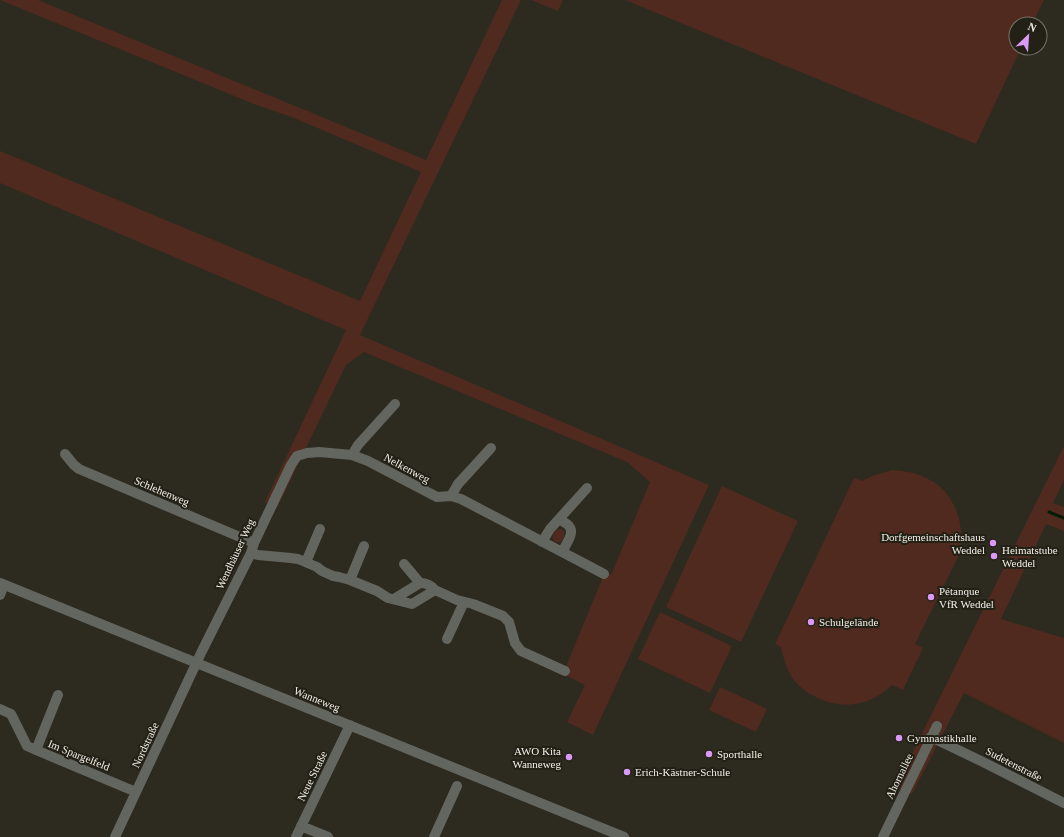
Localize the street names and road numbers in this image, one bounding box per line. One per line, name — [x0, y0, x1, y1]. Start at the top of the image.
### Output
street label: Nelkenweg — [382, 451, 432, 485]
street label: Schlehenweg — [133, 474, 192, 508]
street label: Wendhäuser Weg — [213, 516, 257, 591]
street label: Wanneweg — [292, 684, 342, 714]
street label: Nordstraße — [129, 720, 161, 770]
street label: Im Spargelfeld — [46, 737, 112, 773]
street label: Sudetenstraße — [984, 745, 1044, 783]
street label: Neue Straße — [295, 749, 329, 803]
street label: Ahornallee — [883, 751, 915, 801]

